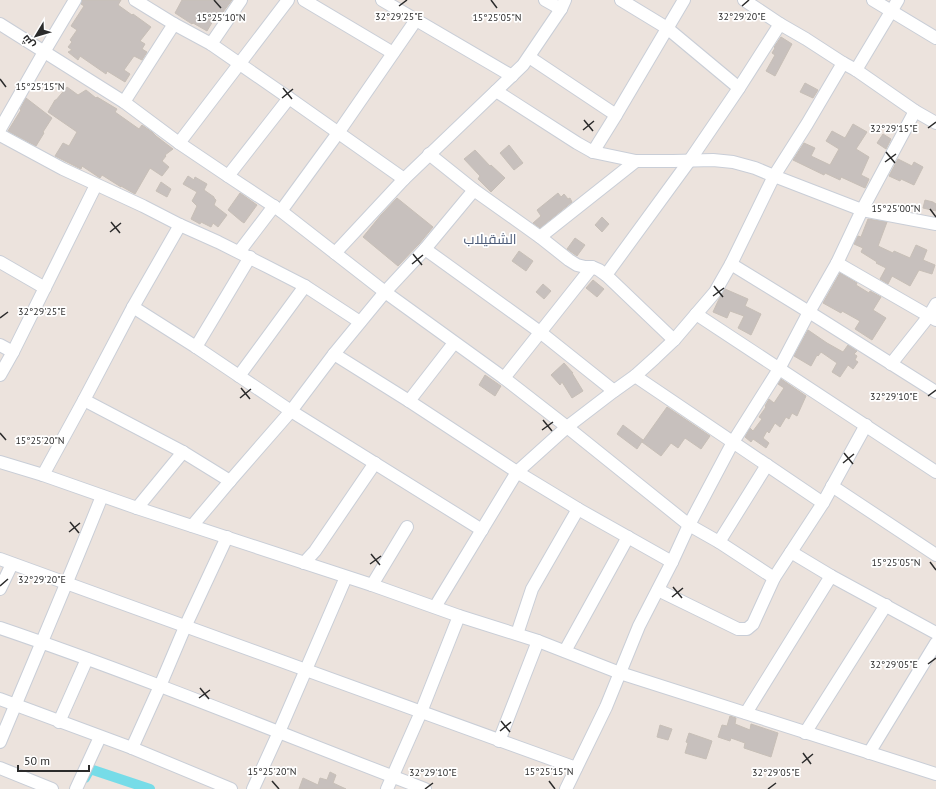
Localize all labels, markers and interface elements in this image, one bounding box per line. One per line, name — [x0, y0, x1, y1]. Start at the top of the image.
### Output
text: 32°29'25"E — [375, 10, 423, 23]
text: 32°29'20"E — [718, 10, 766, 23]
text: 15°25'10"N — [196, 11, 246, 24]
text: 15°25'05"N — [472, 11, 522, 24]
north arrow — [16, 16, 56, 56]
text: ش — [18, 32, 38, 52]
text: 15°25'15"N — [15, 80, 65, 93]
text: 32°29'15"E — [870, 122, 918, 135]
text: 15°25'00"N — [871, 202, 921, 215]
district label: الشقيلاب — [463, 230, 517, 248]
text: 32°29'25"E — [18, 305, 66, 318]
text: 32°29'10"E — [870, 390, 918, 403]
text: 15°25'20"N — [15, 434, 65, 447]
text: 15°25'05"N — [871, 556, 921, 569]
text: 32°29'20"E — [18, 573, 66, 586]
text: 32°29'05"E — [870, 658, 918, 671]
scale bar — [18, 747, 89, 773]
text: 50 m — [24, 753, 50, 768]
text: 15°25'20"N — [247, 765, 297, 778]
text: 15°25'15"N — [524, 765, 574, 778]
text: 32°29'10"E — [409, 766, 457, 779]
text: 32°29'05"E — [752, 766, 800, 779]

